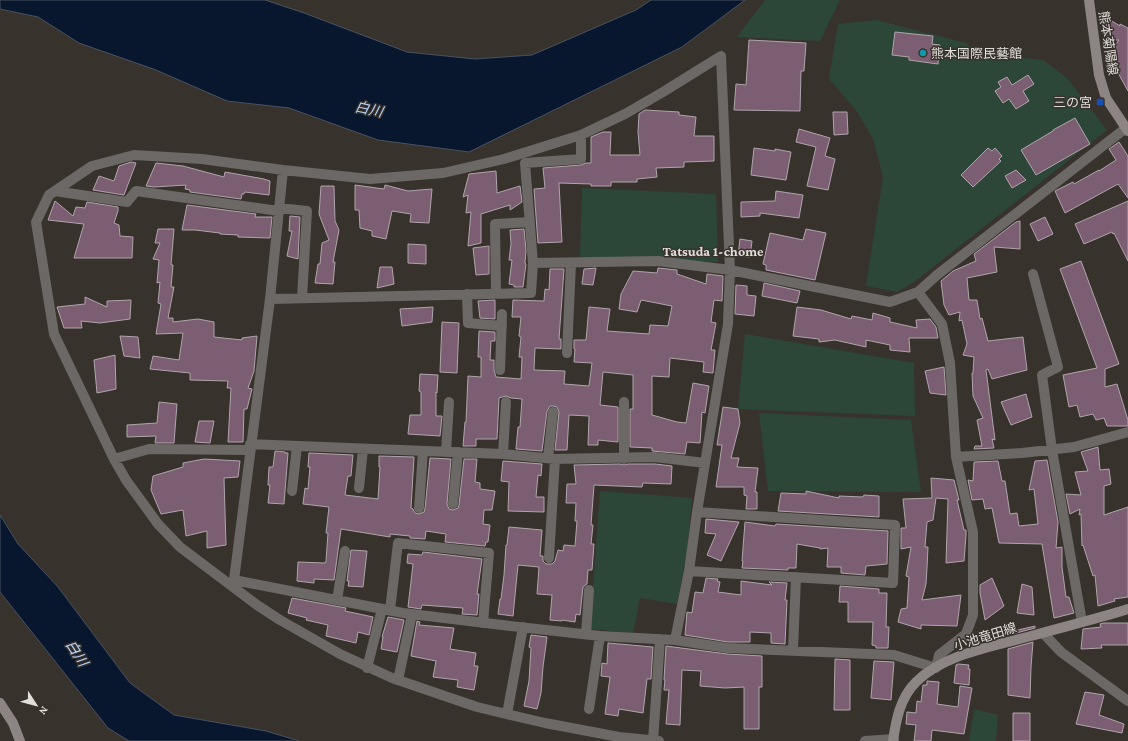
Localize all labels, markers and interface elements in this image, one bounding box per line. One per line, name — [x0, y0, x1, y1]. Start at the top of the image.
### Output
street label: 熊本菊陽線 — [1096, 10, 1121, 76]
place label: 熊本国際民藝館 — [931, 46, 1022, 61]
marker: 熊本国際民藝館 — [918, 48, 928, 58]
place label: 三の宮 — [1053, 95, 1092, 110]
marker: 三の宮 — [1095, 97, 1105, 107]
water label: 白川 — [354, 98, 386, 120]
district label: Tatsuda 1-chome — [662, 243, 764, 259]
street label: 小池竜田線 — [952, 620, 1018, 653]
water label: 白川 — [63, 637, 92, 671]
north arrow — [16, 685, 56, 725]
text: N — [37, 704, 51, 718]

